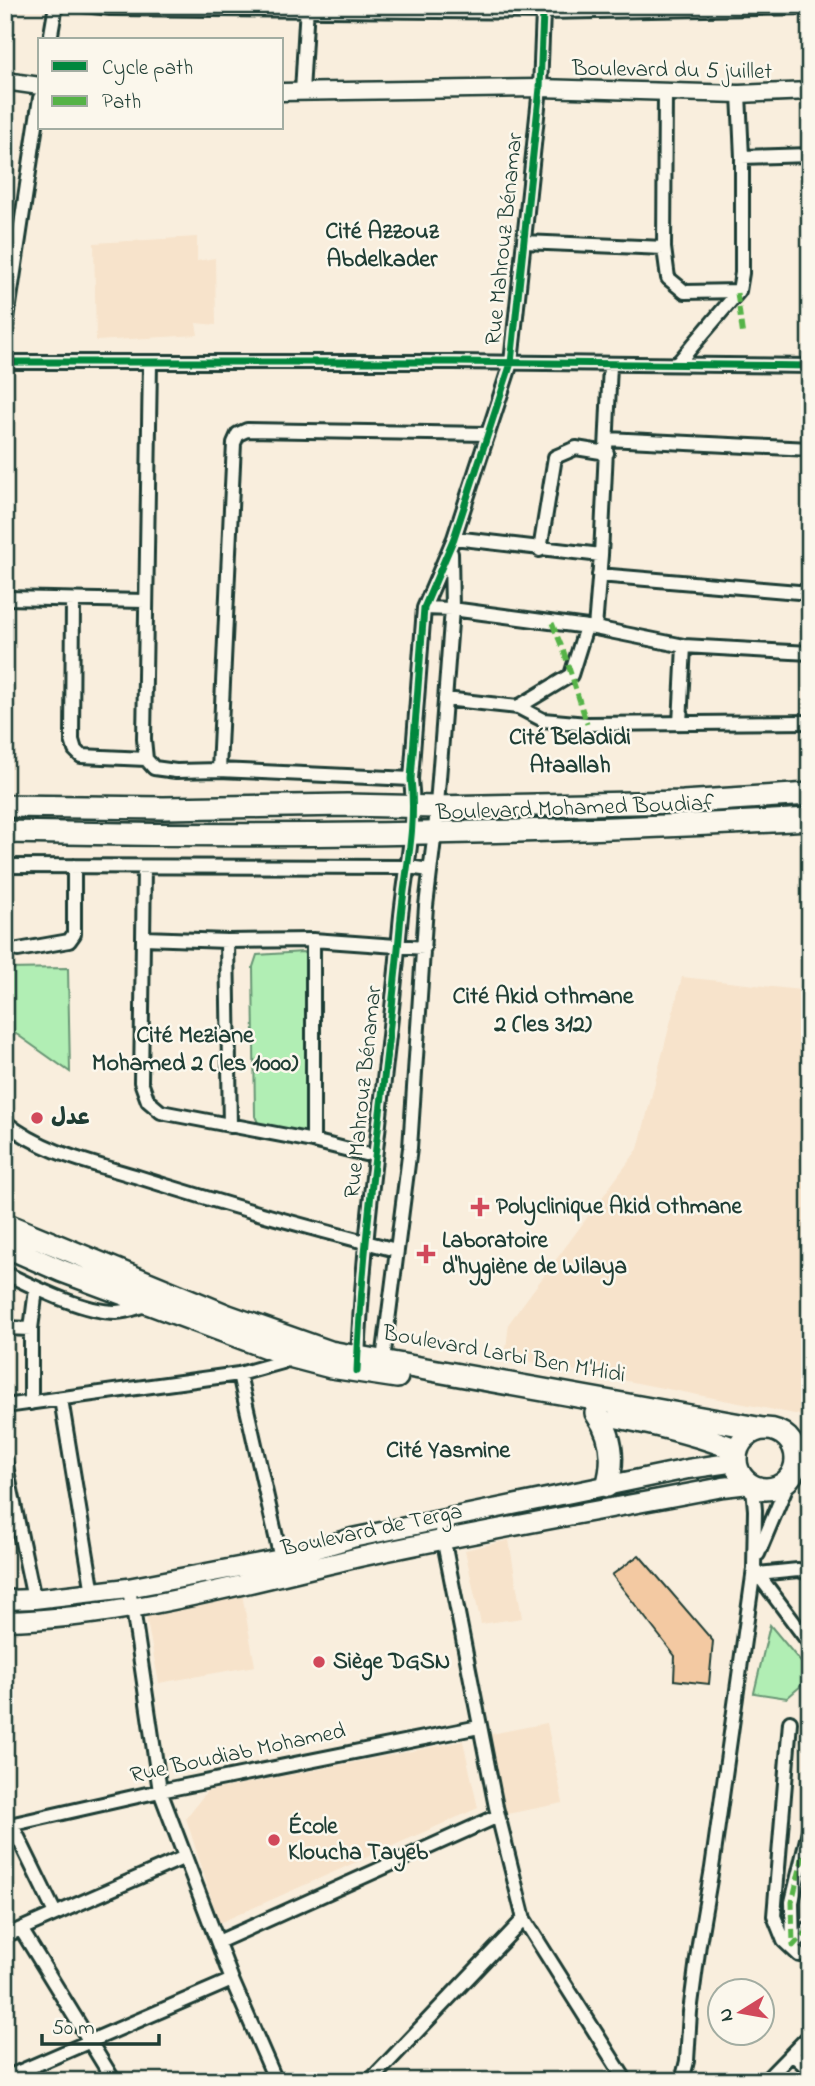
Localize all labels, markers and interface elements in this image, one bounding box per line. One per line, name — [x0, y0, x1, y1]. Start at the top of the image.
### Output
legend — [38, 38, 284, 130]
street label: Boulevard du 5 juillet — [571, 53, 773, 89]
text: Cycle path — [102, 54, 193, 86]
text: Path — [102, 88, 141, 118]
street label: Rue Mahrouz Bénamar — [477, 130, 533, 347]
district label: Cité Azzouz Abdelkader — [325, 215, 440, 278]
district label: Cité Beladidi Ataallah — [509, 721, 631, 784]
street label: Boulevard Mohamed Boudiaf — [435, 788, 715, 830]
district label: Cité Akid Othmane 2 (les 312) — [453, 980, 635, 1043]
street label: Rue Mahrouz Bénamar — [336, 983, 392, 1200]
district label: Cité Meziane Mohamed 2 (les 1000) — [92, 1019, 298, 1082]
place label: عدل — [51, 1102, 90, 1135]
marker: عدل — [29, 1110, 45, 1126]
place label: Polyclinique Akid Othmane — [496, 1191, 742, 1226]
marker: Polyclinique Akid Othmane — [470, 1197, 490, 1217]
place label: Laboratoire d'hygiène de Wilaya — [442, 1225, 627, 1286]
marker: Laboratoire d'hygiène de Wilaya — [416, 1244, 436, 1264]
street label: Boulevard Larbi Ben M'Hidi — [379, 1317, 628, 1393]
district label: Cité Yasmine — [386, 1434, 511, 1469]
street label: Boulevard de Terga — [278, 1496, 466, 1567]
place label: Siège DGSN — [333, 1646, 450, 1681]
marker: Siège DGSN — [311, 1654, 327, 1670]
street label: Rue Boudiab Mohamed — [127, 1715, 349, 1793]
place label: École Kloucha Tayeb — [288, 1811, 429, 1872]
marker: École Kloucha Tayeb — [266, 1832, 282, 1848]
north arrow — [706, 1978, 776, 2048]
scale bar — [42, 2002, 159, 2046]
text: N — [712, 2006, 741, 2024]
text: 50 m — [52, 2014, 95, 2044]

